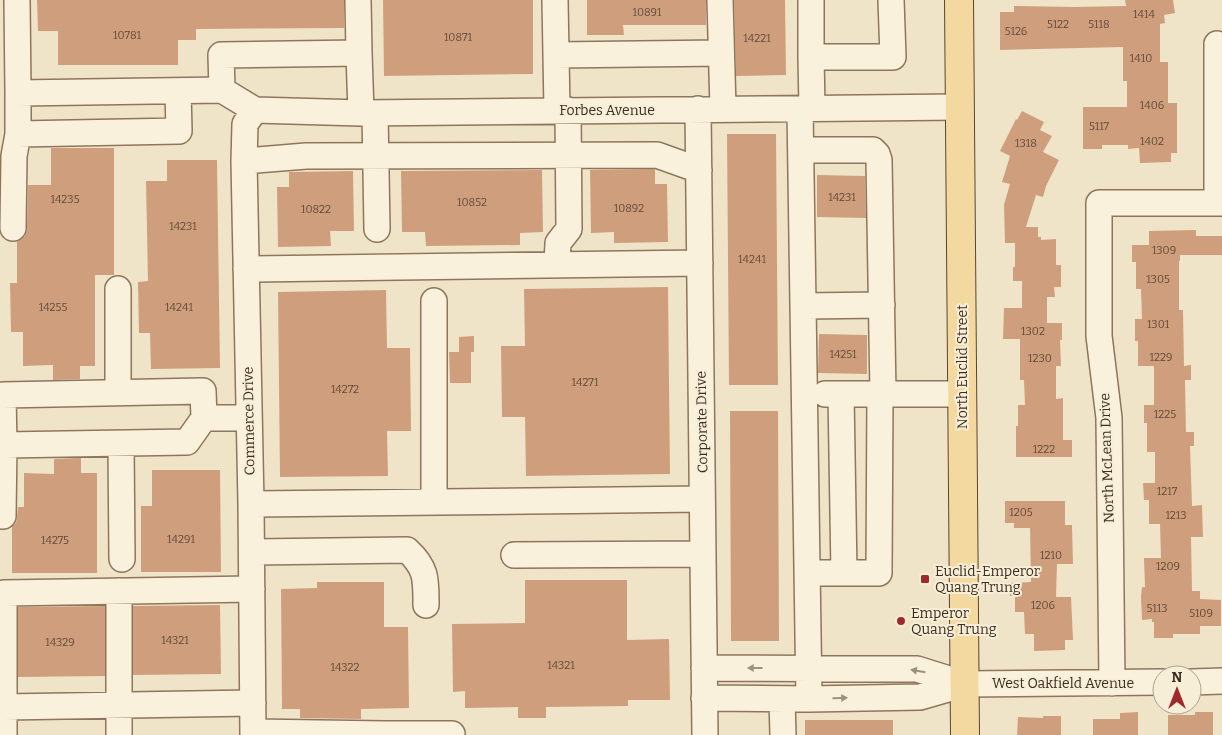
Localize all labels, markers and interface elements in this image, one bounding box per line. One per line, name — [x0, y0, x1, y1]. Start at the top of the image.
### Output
house number: 10891 — [632, 6, 662, 19]
house number: 1414 — [1133, 8, 1155, 21]
house number: 5122 — [1047, 18, 1069, 31]
house number: 5118 — [1088, 18, 1110, 31]
house number: 5126 — [1005, 25, 1027, 38]
house number: 10781 — [113, 29, 141, 42]
house number: 10871 — [444, 31, 473, 44]
house number: 14221 — [743, 32, 771, 45]
house number: 1410 — [1130, 52, 1152, 65]
house number: 1406 — [1140, 99, 1164, 112]
street label: Forbes Avenue — [559, 102, 655, 119]
house number: 5117 — [1089, 120, 1110, 133]
house number: 1402 — [1140, 135, 1164, 148]
house number: 1318 — [1015, 137, 1037, 150]
house number: 14231 — [828, 191, 856, 204]
house number: 14235 — [50, 193, 80, 206]
house number: 10852 — [457, 196, 487, 209]
house number: 10892 — [614, 202, 644, 215]
house number: 10822 — [301, 203, 331, 216]
house number: 14231 — [169, 220, 197, 233]
house number: 1309 — [1152, 244, 1176, 257]
house number: 14241 — [738, 253, 766, 266]
house number: 1305 — [1146, 273, 1170, 286]
house number: 14255 — [39, 301, 67, 314]
house number: 14241 — [165, 301, 193, 314]
street label: North Euclid Street — [954, 305, 971, 429]
house number: 1301 — [1147, 318, 1170, 331]
house number: 1302 — [1021, 325, 1045, 338]
house number: 14251 — [829, 348, 857, 361]
house number: 1229 — [1150, 351, 1172, 364]
house number: 1230 — [1028, 352, 1052, 365]
street label: Commerce Drive — [240, 366, 258, 476]
street label: Corporate Drive — [693, 371, 711, 473]
house number: 14271 — [572, 376, 599, 389]
house number: 14272 — [331, 383, 359, 396]
street label: North McLean Drive — [1096, 393, 1118, 523]
house number: 1225 — [1154, 408, 1176, 421]
house number: 1222 — [1033, 443, 1055, 456]
house number: 1217 — [1157, 485, 1178, 498]
house number: 1205 — [1009, 506, 1033, 519]
house number: 1213 — [1165, 509, 1187, 522]
house number: 14291 — [167, 533, 195, 546]
house number: 14275 — [41, 534, 69, 547]
house number: 1210 — [1040, 549, 1062, 562]
house number: 1209 — [1156, 560, 1180, 573]
place label: Euclid-Emperor Quang Trung — [935, 563, 1040, 596]
marker: Euclid-Emperor Quang Trung — [919, 573, 931, 585]
house number: 1206 — [1031, 599, 1055, 612]
house number: 5113 — [1147, 602, 1167, 615]
place label: Emperor Quang Trung — [911, 605, 997, 638]
house number: 5109 — [1189, 607, 1213, 620]
marker: Emperor Quang Trung — [895, 615, 907, 627]
house number: 14321 — [161, 634, 189, 647]
house number: 14329 — [45, 636, 75, 649]
house number: 14321 — [547, 659, 575, 672]
house number: 14322 — [330, 661, 360, 674]
one-way arrow — [747, 664, 763, 672]
north arrow — [1152, 665, 1202, 715]
one-way arrow — [909, 666, 925, 674]
text: N — [1172, 669, 1183, 686]
street label: West Oakfield Avenue — [992, 675, 1134, 692]
one-way arrow — [833, 694, 849, 702]

